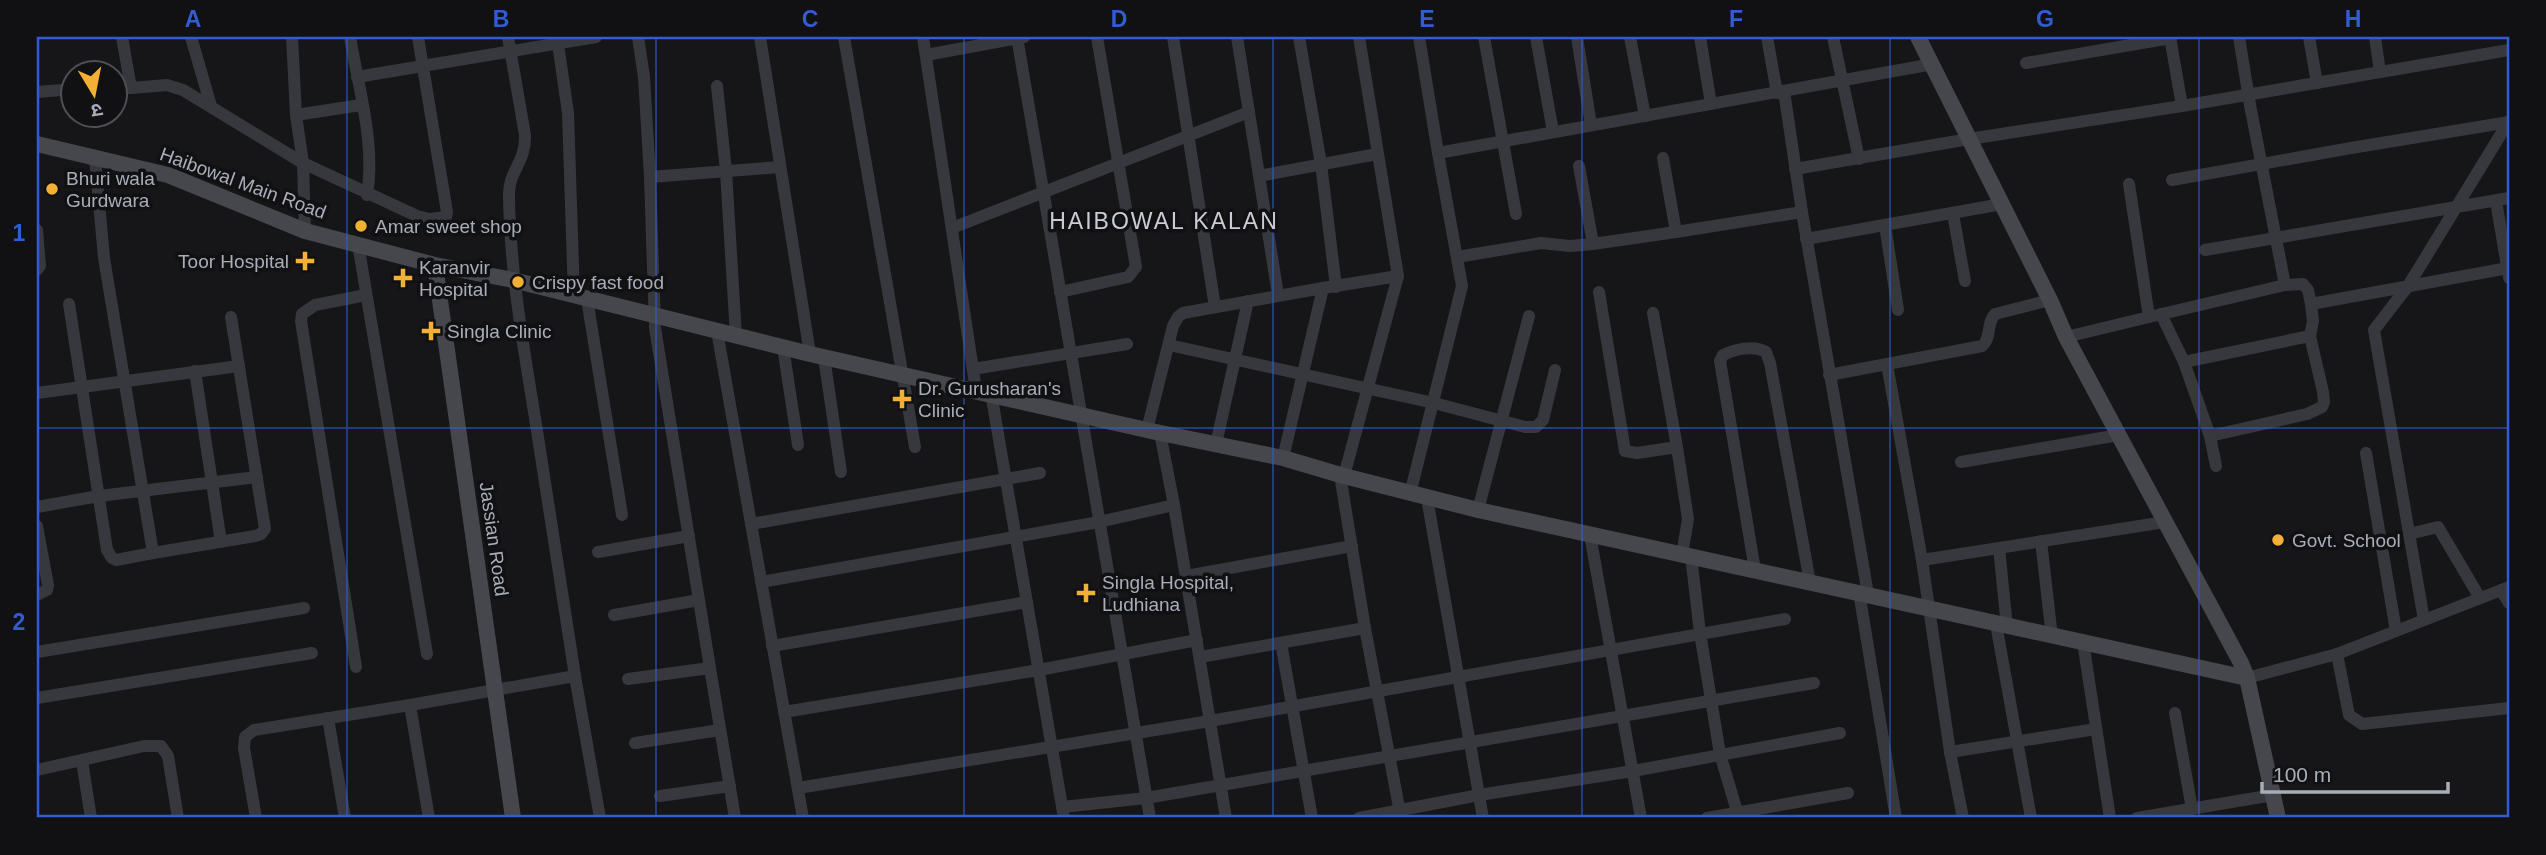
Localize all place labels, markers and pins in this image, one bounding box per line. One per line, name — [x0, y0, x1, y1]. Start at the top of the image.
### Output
place label: Bhuri wala Gurdwara — [66, 168, 155, 211]
marker: Bhuri wala Gurdwara — [44, 181, 60, 197]
place label: Amar sweet shop — [375, 216, 522, 237]
marker: Amar sweet shop — [353, 218, 369, 234]
place label: Toor Hospital — [178, 251, 289, 272]
marker: Toor Hospital — [295, 251, 315, 271]
place label: Karanvir Hospital — [419, 257, 490, 300]
marker: Karanvir Hospital — [393, 268, 413, 288]
place label: Crispy fast food — [532, 272, 664, 293]
marker: Crispy fast food — [510, 274, 526, 290]
marker: Singla Clinic — [421, 321, 441, 341]
place label: Singla Clinic — [447, 321, 552, 342]
place label: Dr. Gurusharan's Clinic — [918, 378, 1061, 421]
marker: Dr. Gurusharan's Clinic — [892, 389, 912, 409]
place label: Govt. School — [2292, 530, 2401, 551]
marker: Govt. School — [2270, 532, 2286, 548]
place label: Singla Hospital, Ludhiana — [1102, 572, 1234, 615]
marker: Singla Hospital, Ludhiana — [1076, 583, 1096, 603]

